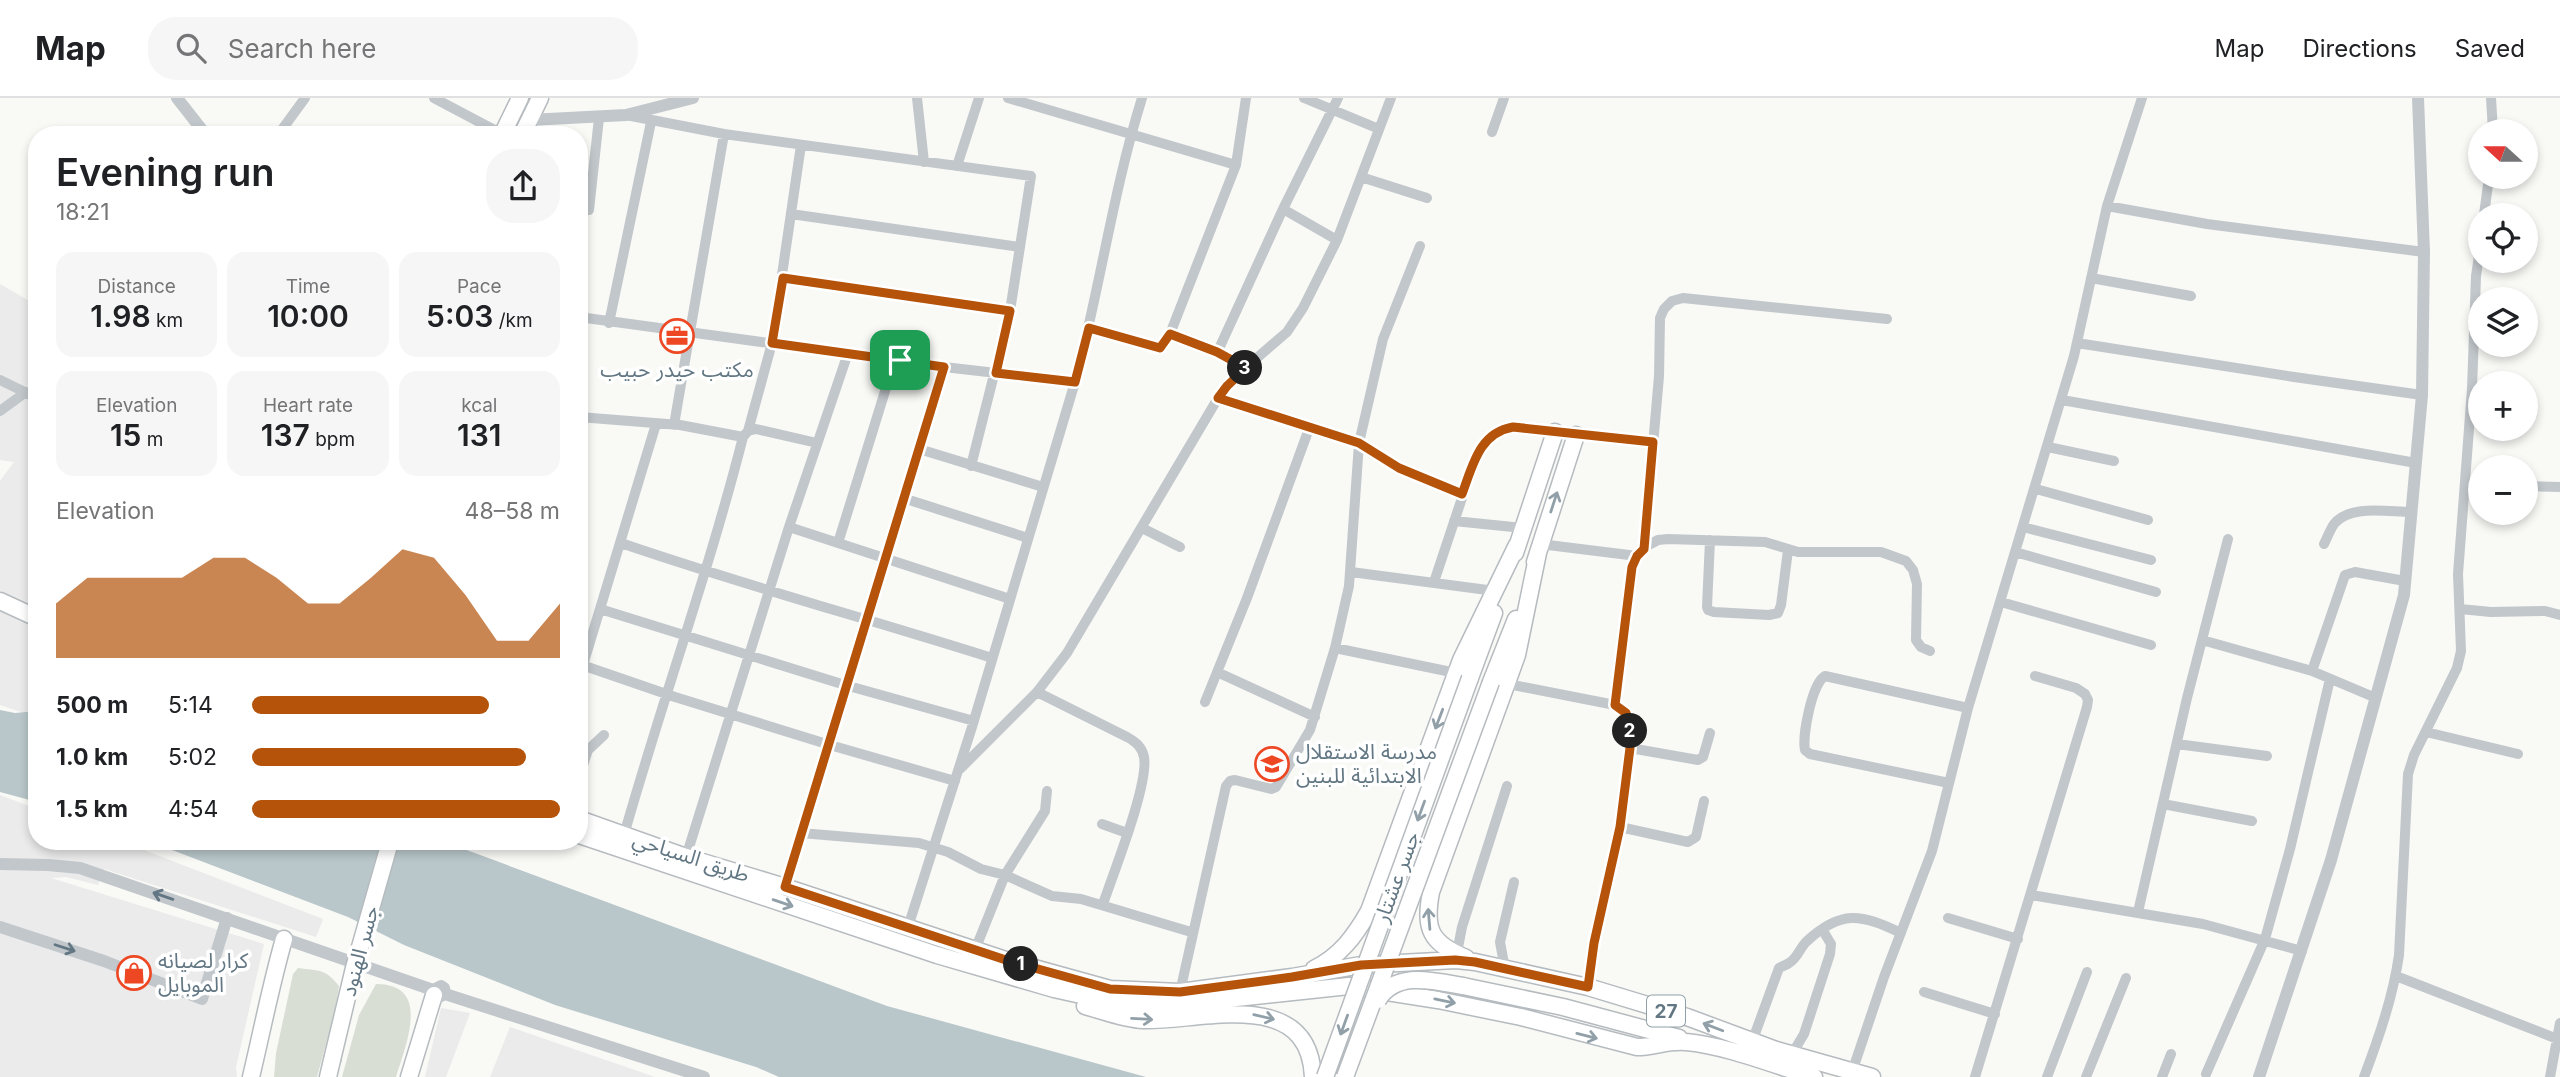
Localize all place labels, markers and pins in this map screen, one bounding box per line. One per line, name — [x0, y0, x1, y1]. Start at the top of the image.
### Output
office icon: مكتب حيدر حبيب — [658, 317, 696, 355]
pin — [870, 330, 930, 390]
pin: 3 — [1228, 350, 1262, 386]
place label: مكتب حيدر حبيب — [600, 357, 754, 382]
pin: 2 — [1612, 714, 1648, 748]
place label: مدرسة الاستقلال الابتدائية للبنين — [1296, 739, 1437, 788]
school or university icon: مدرسة الاستقلال الابتدائية للبنين — [1253, 745, 1291, 783]
pin: 1 — [1004, 946, 1038, 982]
place label: كرار لصيانه الموبايل — [158, 948, 249, 997]
shop icon: كرار لصيانه الموبايل — [115, 954, 153, 992]

